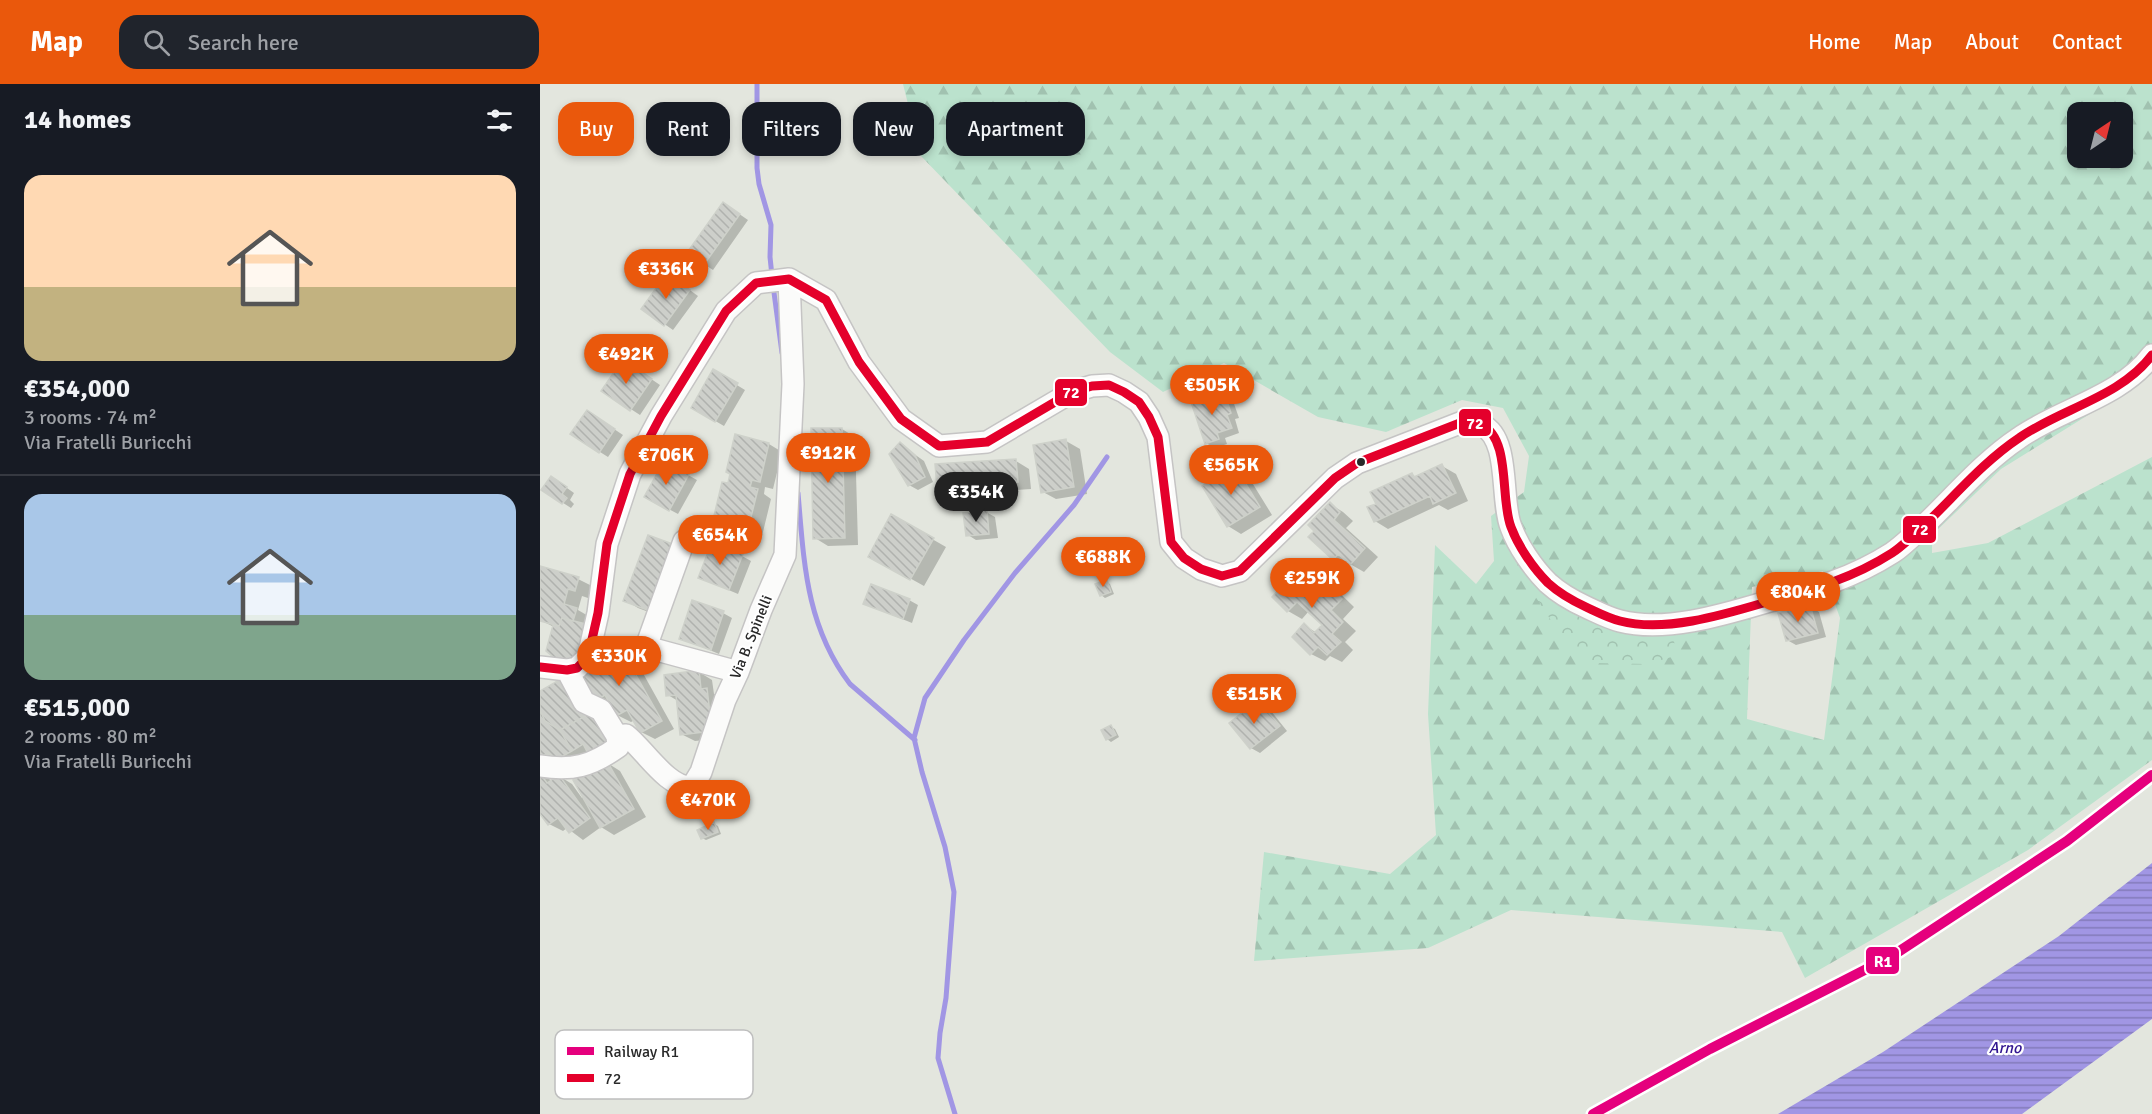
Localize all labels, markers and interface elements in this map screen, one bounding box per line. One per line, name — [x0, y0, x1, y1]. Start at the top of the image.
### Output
search box — [119, 15, 539, 69]
text: Map — [30, 25, 83, 59]
icon: search — [140, 26, 173, 59]
text: Search here — [188, 29, 299, 56]
text: Home — [1808, 29, 1861, 55]
text: Map — [1894, 29, 1932, 55]
text: About — [1965, 29, 2019, 55]
text: Contact — [2052, 29, 2122, 55]
chip: Buy — [558, 102, 634, 156]
chip: Rent — [646, 102, 730, 156]
chip: Filters — [742, 102, 841, 156]
chip: New — [853, 102, 934, 156]
chip: Apartment — [946, 102, 1085, 156]
north arrow — [2067, 102, 2133, 168]
map controls — [2067, 102, 2133, 168]
text: 14 homes — [24, 104, 131, 136]
icon: filters — [483, 104, 516, 137]
icon: home — [216, 214, 324, 322]
pin: €336K — [624, 249, 708, 300]
text: €336K — [638, 256, 694, 281]
pin: €492K — [584, 334, 668, 385]
text: €492K — [598, 341, 654, 366]
pin: €505K — [1170, 365, 1254, 416]
text: €505K — [1184, 372, 1240, 397]
text: €354,000 — [24, 373, 130, 405]
line badge: 72 — [1054, 378, 1088, 407]
text: 72 — [1062, 383, 1080, 403]
text: 3 rooms · 74 m² — [24, 405, 157, 430]
line badge: 72 — [1458, 408, 1492, 437]
text: 72 — [1466, 414, 1484, 434]
text: Via Fratelli Buricchi — [24, 430, 192, 455]
pin: €912K — [786, 433, 870, 484]
pin: €706K — [624, 435, 708, 486]
text: €912K — [800, 440, 856, 465]
text: €706K — [638, 442, 694, 467]
pin: €565K — [1189, 445, 1273, 496]
text: €565K — [1203, 452, 1259, 477]
unlabelled marker — [1355, 456, 1367, 468]
pin: €354K — [934, 472, 1018, 523]
text: €354K — [948, 479, 1004, 504]
pin: €654K — [678, 515, 762, 566]
line badge: 72 — [1902, 515, 1937, 544]
text: 72 — [1911, 520, 1929, 540]
text: €654K — [692, 522, 748, 547]
icon: home — [216, 533, 324, 641]
pin: €688K — [1061, 537, 1145, 588]
text: €688K — [1075, 544, 1131, 569]
pin: €259K — [1270, 558, 1354, 609]
text: €259K — [1284, 565, 1340, 590]
pin: €804K — [1756, 572, 1840, 623]
text: €804K — [1770, 579, 1826, 604]
street label: Via B. Spinelli — [726, 593, 776, 681]
pin: €330K — [577, 636, 661, 687]
text: €330K — [591, 643, 647, 668]
pin: €515K — [1212, 674, 1296, 725]
text: €515K — [1226, 681, 1282, 706]
text: €515,000 — [24, 692, 130, 724]
text: 2 rooms · 80 m² — [24, 724, 157, 749]
text: Via Fratelli Buricchi — [24, 749, 192, 774]
pin: €470K — [666, 780, 750, 831]
text: €470K — [680, 787, 736, 812]
line badge: R1 — [1865, 946, 1900, 975]
text: R1 — [1874, 952, 1893, 972]
legend — [555, 1030, 753, 1099]
water label: Arno — [1989, 1038, 2022, 1058]
text: Railway R1 — [604, 1042, 679, 1062]
text: 72 — [604, 1069, 621, 1089]

